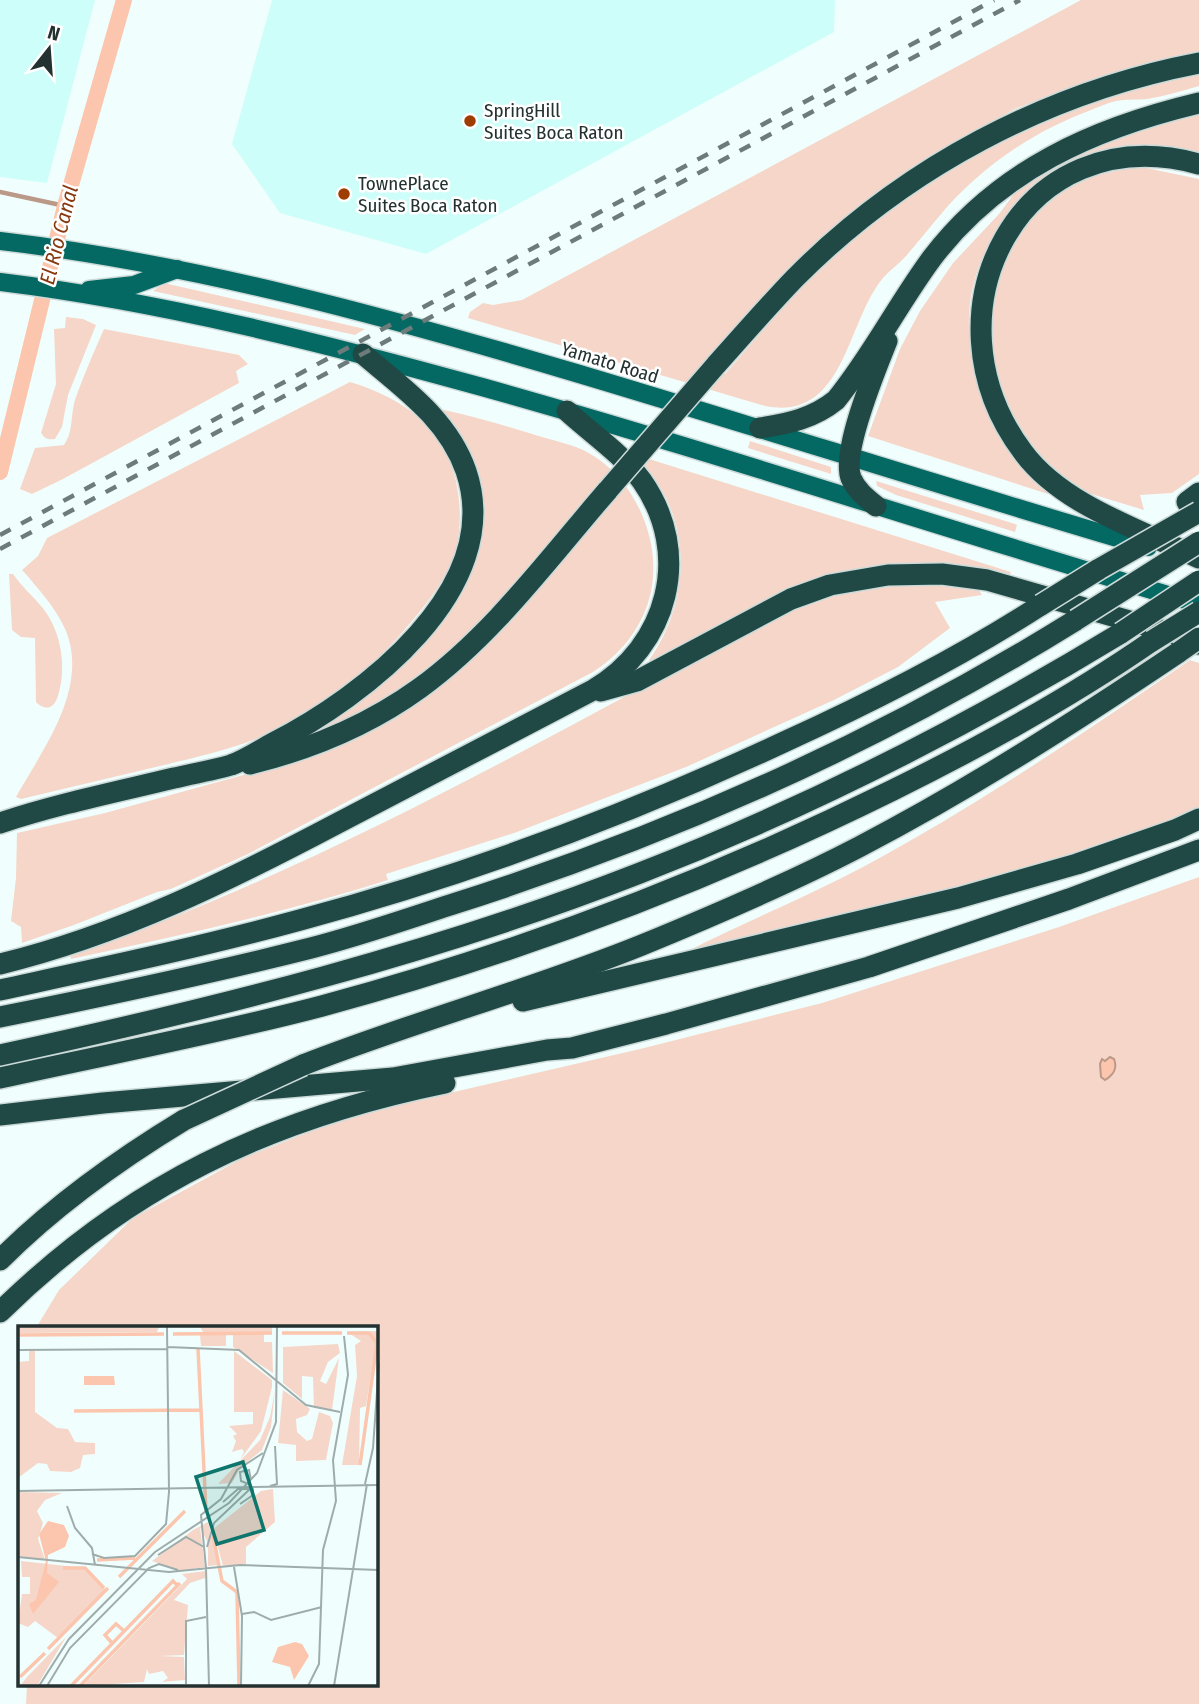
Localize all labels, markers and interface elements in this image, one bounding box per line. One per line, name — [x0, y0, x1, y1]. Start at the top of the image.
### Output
north arrow — [14, 14, 84, 84]
text: N — [45, 21, 63, 46]
place label: SpringHill Suites Boca Raton — [484, 99, 624, 144]
marker: SpringHill Suites Boca Raton — [462, 113, 478, 129]
place label: TownePlace Suites Boca Raton — [358, 172, 498, 217]
water label: El Rio Canal — [34, 183, 84, 287]
marker: TownePlace Suites Boca Raton — [336, 186, 352, 202]
street label: Yamato Road — [558, 337, 661, 388]
inset map — [18, 1326, 378, 1686]

